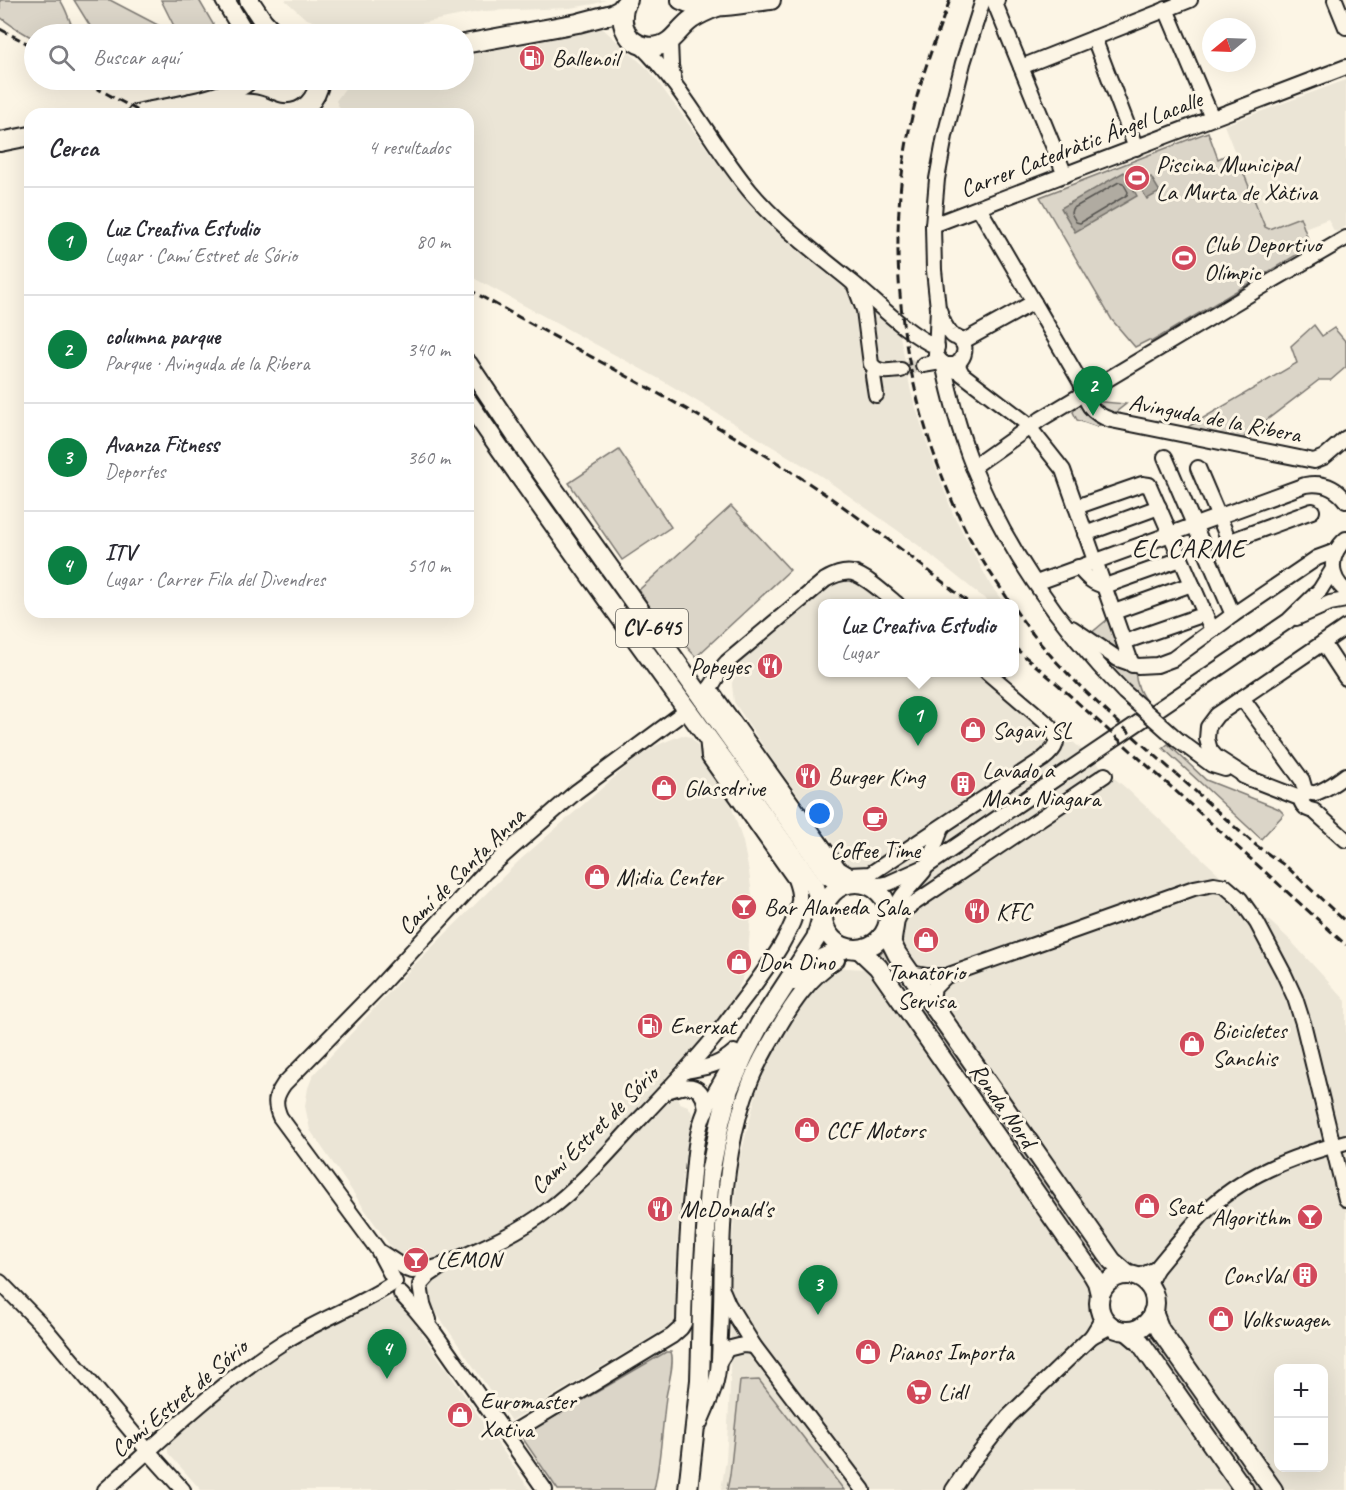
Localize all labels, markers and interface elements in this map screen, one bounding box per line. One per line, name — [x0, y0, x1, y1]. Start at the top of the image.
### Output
north arrow — [1202, 18, 1256, 72]
search box — [24, 24, 474, 90]
icon: search — [45, 41, 78, 74]
text: Buscar aquí — [93, 43, 179, 71]
fuel station icon: Ballenoil — [517, 43, 547, 73]
place label: Ballenoil — [552, 43, 623, 73]
street label: Carrer Catedràtic Ángel Lacalle — [956, 83, 1208, 204]
text: Cerca — [48, 131, 98, 164]
text: 4 resultados — [368, 135, 450, 160]
place label: Piscina Municipal La Murta de Xàtiva — [1156, 149, 1319, 207]
sports icon: Piscina Municipal La Murta de Xàtiva — [1122, 163, 1152, 193]
text: Luz Creativa Estudio — [105, 215, 259, 243]
text: 1 — [63, 229, 72, 254]
text: 80 m — [416, 229, 450, 254]
place label: Club Deportivo Olímpic — [1204, 229, 1324, 287]
text: Lugar · Camí Estret de Sório — [105, 243, 297, 268]
sports icon: Club Deportivo Olímpic — [1169, 243, 1199, 273]
text: columna parque — [105, 323, 220, 351]
text: 2 — [63, 337, 72, 362]
text: 340 m — [407, 337, 450, 362]
text: Parque · Avinguda de la Ribera — [105, 351, 310, 376]
pin: 2 — [1074, 366, 1112, 416]
street label: Avinguda de la Ribera — [1127, 387, 1305, 450]
text: Avanza Fitness — [105, 431, 219, 459]
text: 3 — [63, 445, 72, 470]
text: 360 m — [407, 445, 450, 470]
text: Deportes — [105, 459, 165, 484]
district label: EL CARME — [1132, 532, 1248, 565]
text: ITV — [105, 539, 136, 567]
text: 4 — [63, 553, 72, 578]
text: 510 m — [407, 553, 450, 578]
text: Lugar · Carrer Fila del Divendres — [105, 567, 325, 592]
popup — [818, 599, 1019, 677]
road number: CV-645 — [616, 609, 688, 647]
text: Luz Creativa Estudio — [841, 612, 996, 640]
text: Lugar — [841, 640, 879, 665]
place label: Popeyes — [690, 651, 752, 681]
restaurant icon: Popeyes — [755, 651, 785, 681]
pin: 1 — [898, 696, 938, 746]
shop icon: Sagavi SL — [958, 715, 988, 745]
place label: Sagavi SL — [992, 715, 1073, 745]
place label: Lavado a Mano Niagara — [982, 755, 1102, 813]
restaurant icon: Burger King — [793, 761, 823, 791]
place label: Burger King — [828, 761, 927, 791]
building icon: Lavado a Mano Niagara — [948, 769, 978, 799]
shop icon: Glassdrive — [649, 773, 679, 803]
place label: Glassdrive — [684, 773, 767, 803]
your location — [805, 799, 834, 828]
street label: Camí de Santa Anna — [391, 800, 532, 941]
cafe icon: Coffee Time — [860, 804, 890, 834]
place label: Coffee Time — [830, 835, 922, 865]
shop icon: Midia Center — [582, 862, 612, 892]
place label: Midia Center — [616, 862, 724, 892]
bar icon: Bar Alameda Sala — [729, 892, 759, 922]
place label: Bar Alameda Sala — [764, 892, 911, 922]
restaurant icon: KFC — [962, 896, 992, 926]
place label: KFC — [996, 896, 1033, 926]
shop icon: Tanatorio Servisa — [911, 925, 941, 955]
shop icon: Don Dino — [724, 947, 754, 977]
place label: Don Dino — [758, 947, 836, 977]
place label: Tanatorio Servisa — [887, 957, 967, 1015]
fuel station icon: Enerxat — [635, 1011, 665, 1041]
place label: Enerxat — [670, 1011, 738, 1041]
place label: Bicicletes Sanchis — [1212, 1015, 1288, 1073]
shop icon: Bicicletes Sanchis — [1177, 1029, 1207, 1059]
street label: Ronda Nord — [963, 1057, 1045, 1156]
street label: Camí Estret de Sório — [523, 1058, 666, 1201]
shop icon: CCF Motors — [792, 1115, 822, 1145]
place label: CCF Motors — [826, 1115, 927, 1145]
shop icon: Seat — [1132, 1191, 1162, 1221]
place label: Seat — [1166, 1191, 1205, 1221]
restaurant icon: McDonald's — [645, 1194, 675, 1224]
place label: McDonald's — [680, 1194, 776, 1224]
place label: Algorithm — [1211, 1202, 1291, 1232]
bar icon: Algorithm — [1295, 1202, 1325, 1232]
bar icon: LEMON — [401, 1245, 431, 1275]
place label: LEMON — [436, 1245, 504, 1275]
place label: ConsVal — [1223, 1260, 1290, 1290]
building icon: ConsVal — [1290, 1260, 1320, 1290]
pin: 3 — [798, 1266, 838, 1315]
shop icon: Volkswagen — [1206, 1304, 1236, 1334]
place label: Volkswagen — [1240, 1304, 1331, 1334]
street label: Camí Estret de Sório — [104, 1330, 255, 1464]
pin: 4 — [368, 1330, 406, 1379]
shop icon: Pianos Importa — [853, 1337, 883, 1367]
place label: Pianos Importa — [888, 1337, 1015, 1367]
map controls — [1274, 1364, 1328, 1472]
button: + — [1274, 1364, 1328, 1418]
supermarket icon: Lidl — [904, 1377, 934, 1407]
place label: Lidl — [938, 1377, 970, 1407]
place label: Euromaster Xativa — [480, 1386, 578, 1444]
shop icon: Euromaster Xativa — [445, 1400, 475, 1430]
button: − — [1274, 1418, 1328, 1472]

